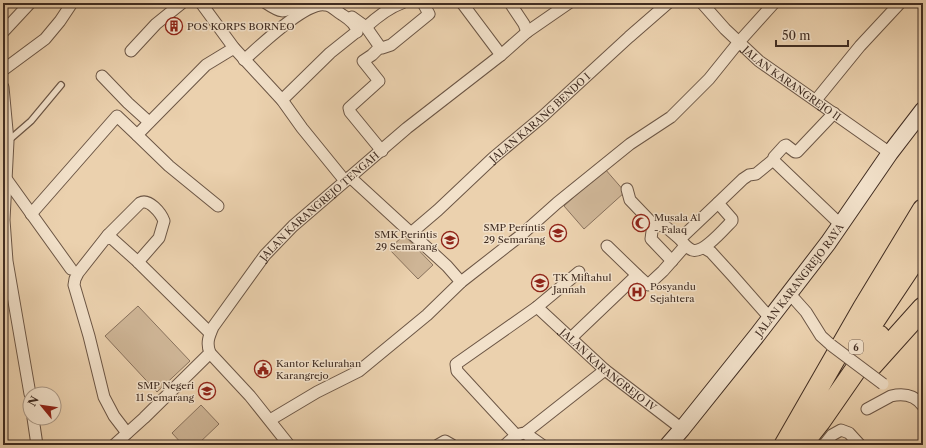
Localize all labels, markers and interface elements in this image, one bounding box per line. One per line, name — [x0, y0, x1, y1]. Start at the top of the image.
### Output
building icon: POS KORPS BORNEO — [164, 16, 184, 36]
place label: POS KORPS BORNEO — [187, 20, 295, 33]
scale bar — [776, 22, 848, 48]
text: 50 m — [782, 28, 811, 43]
street label: JALAN KARANGREJO II — [739, 41, 844, 123]
street label: JALAN KARANG BENDO I — [485, 70, 593, 166]
street label: JALAN KARANGREJO TENGAH — [255, 148, 382, 265]
place label: Musala Al - Falaq — [654, 211, 701, 236]
mosque icon: Musala Al - Falaq — [631, 213, 651, 233]
street label: JALAN KARANGREJO RAYA — [751, 220, 846, 341]
place label: SMP Perintis 29 Semarang — [484, 221, 546, 246]
school or university icon: SMP Perintis 29 Semarang — [548, 223, 568, 243]
place label: SMK Perintis 29 Semarang — [374, 228, 438, 253]
school or university icon: SMK Perintis 29 Semarang — [440, 230, 460, 250]
place label: TK Miftahul Jannah — [551, 271, 611, 296]
school or university icon: TK Miftahul Jannah — [530, 273, 550, 293]
place label: Posyandu Sejahtera — [650, 280, 696, 305]
hospital icon: Posyandu Sejahtera — [627, 282, 647, 302]
street label: JALAN KARANGREJO IV — [556, 324, 660, 414]
road number: 6 — [849, 340, 863, 354]
place label: Kantor Kelurahan Karangrejo — [276, 357, 362, 382]
public building icon: Kantor Kelurahan Karangrejo — [253, 359, 273, 379]
place label: SMP Negeri 11 Semarang — [136, 379, 195, 404]
school or university icon: SMP Negeri 11 Semarang — [197, 381, 217, 401]
north arrow — [22, 386, 62, 426]
text: N — [25, 393, 42, 409]

